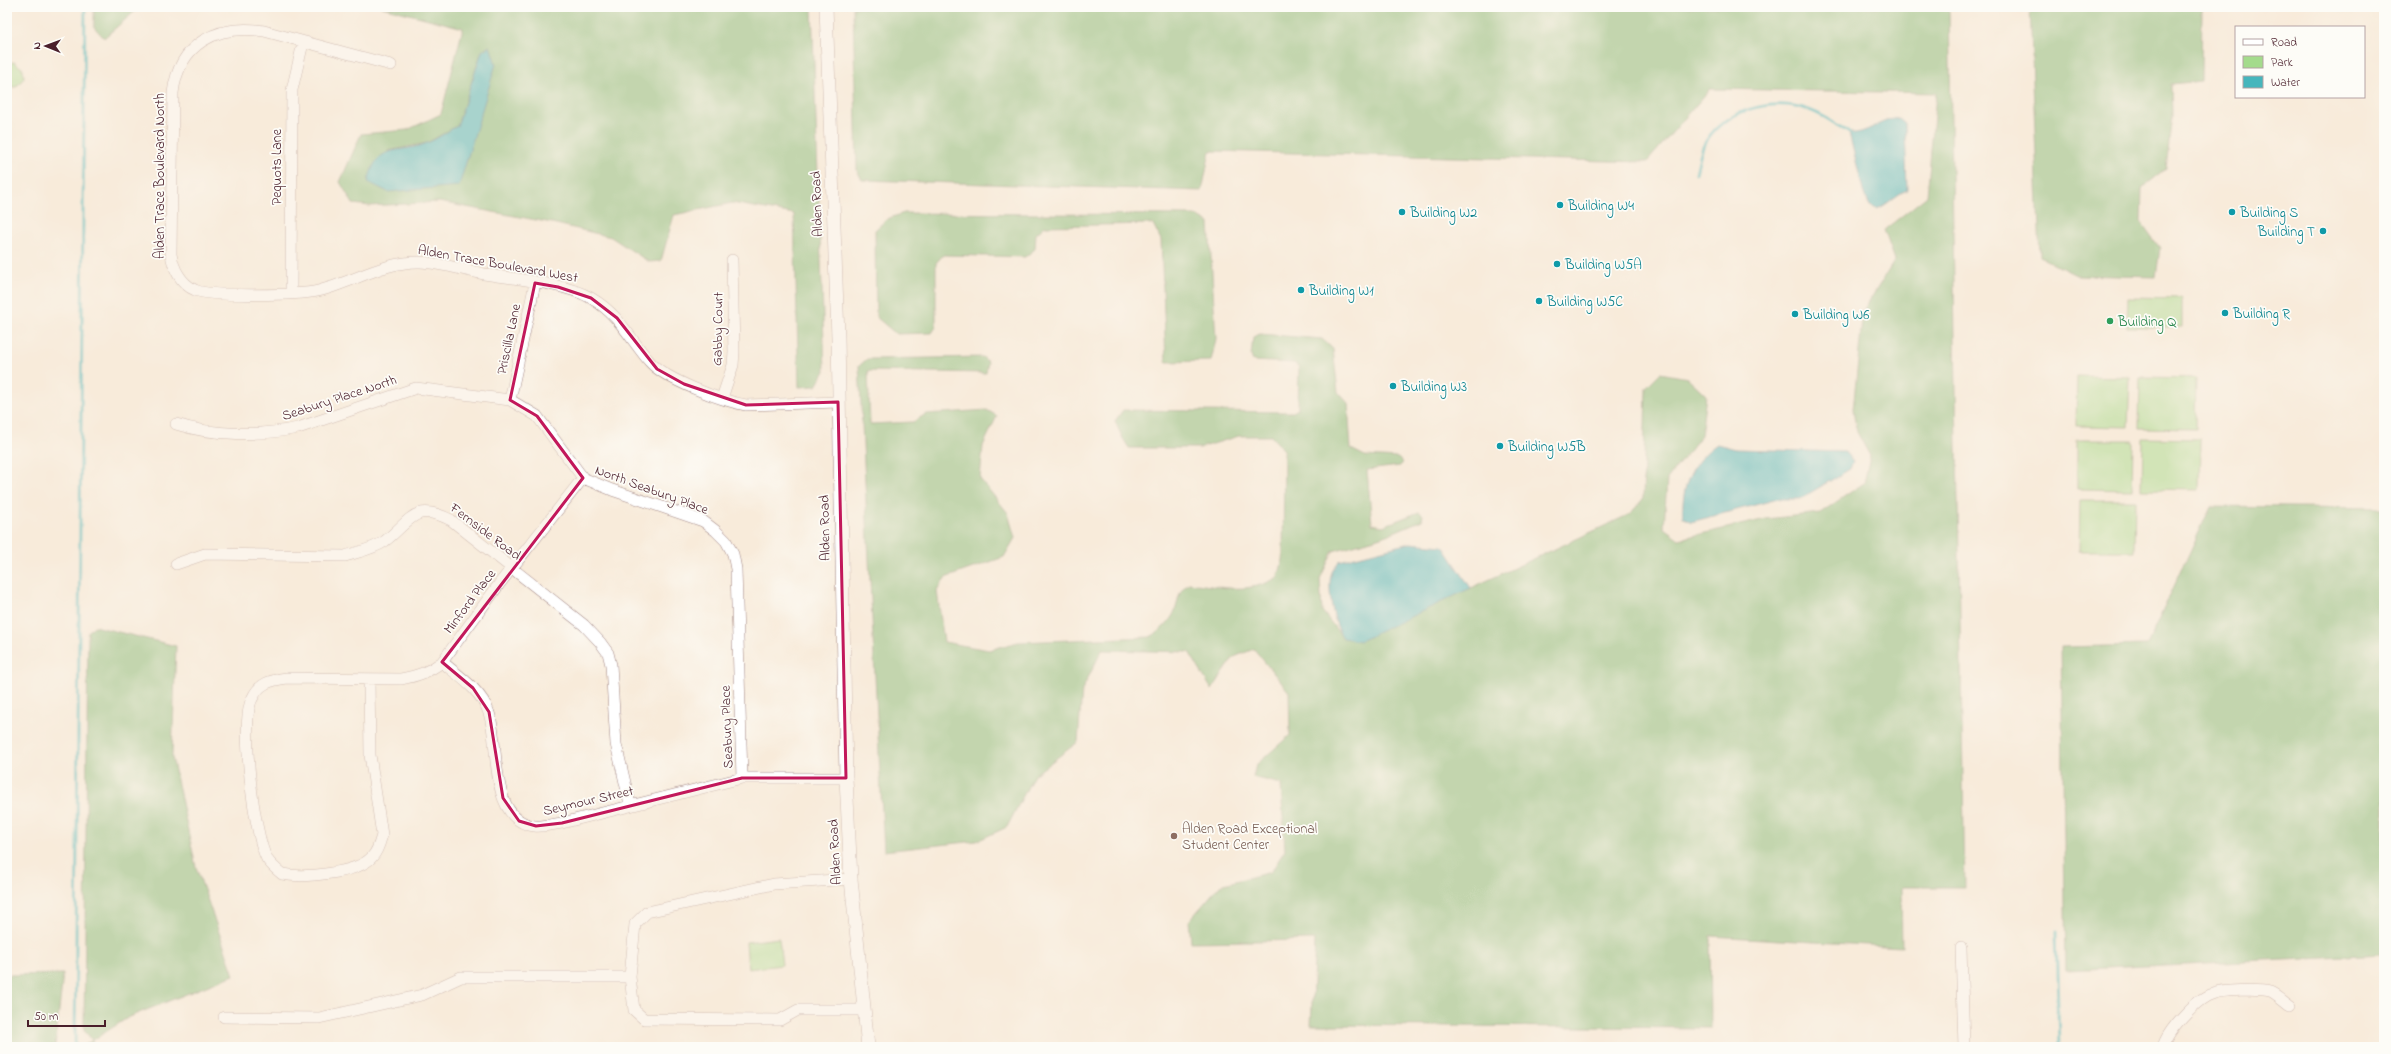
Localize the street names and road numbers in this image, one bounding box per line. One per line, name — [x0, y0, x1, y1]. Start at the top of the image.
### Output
street label: Alden Trace Boulevard North — [150, 93, 171, 259]
street label: Pequots Lane — [267, 128, 288, 205]
street label: Alden Road — [806, 170, 829, 237]
street label: Alden Trace Boulevard West — [416, 240, 580, 289]
street label: Gabby Court — [707, 292, 731, 366]
street label: Priscilla Lane — [492, 301, 527, 377]
street label: Seabury Place North — [279, 370, 400, 428]
street label: North Seabury Place — [591, 460, 712, 522]
street label: Alden Road — [814, 495, 837, 561]
street label: Fernside Road — [444, 498, 525, 566]
street label: Minford Place — [439, 565, 502, 639]
street label: Seabury Place — [716, 684, 740, 769]
street label: Seymour Street — [541, 781, 636, 823]
street label: Alden Road — [823, 818, 848, 885]

